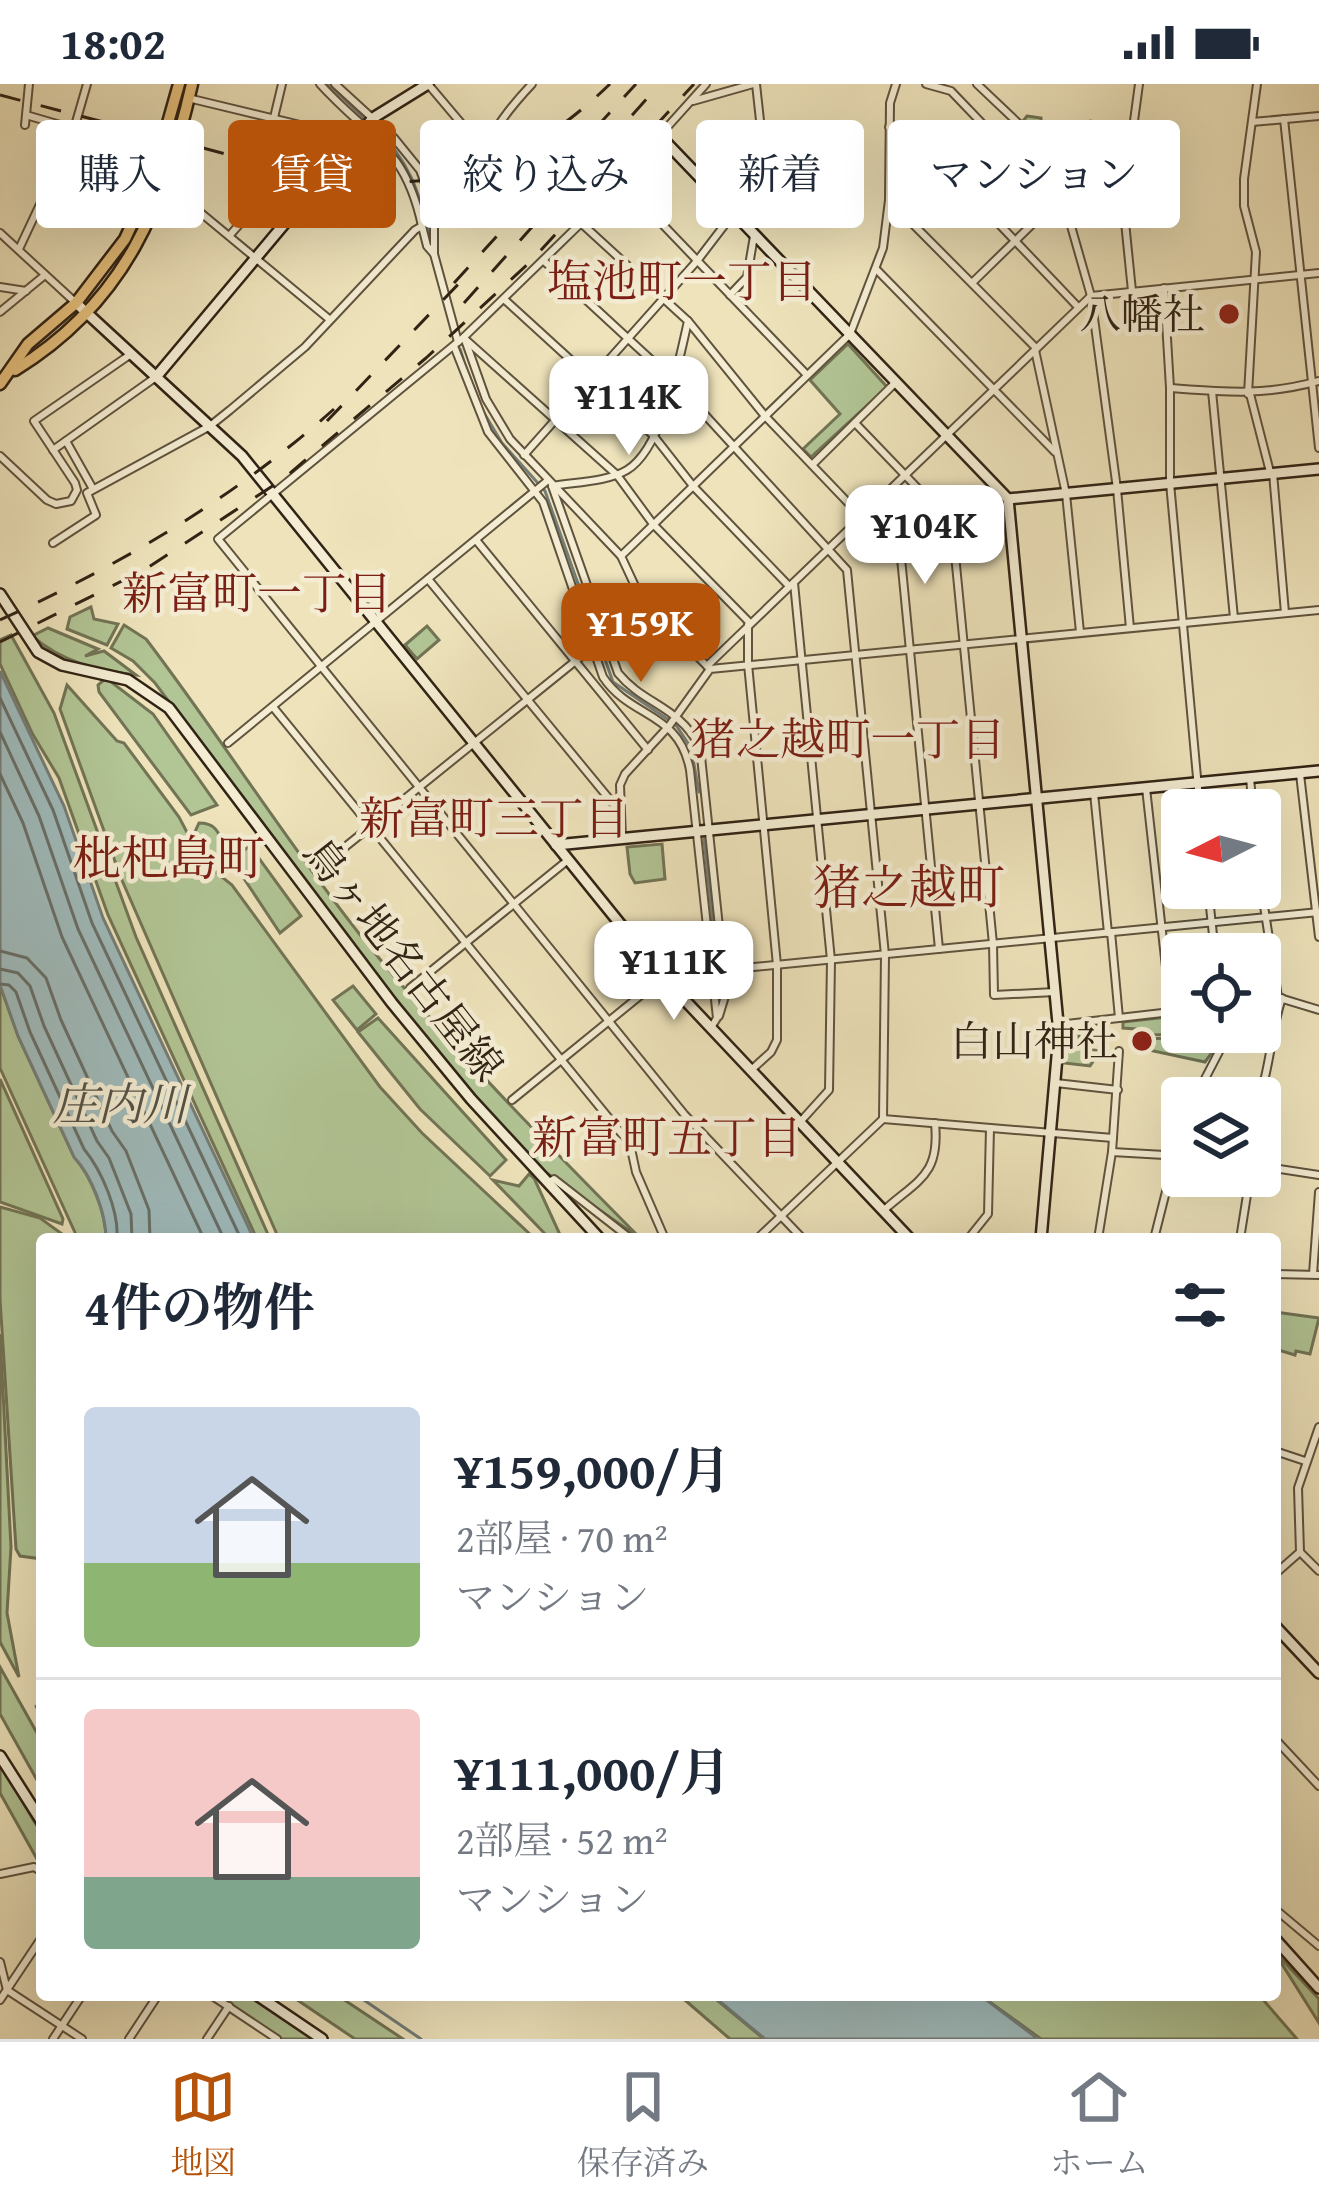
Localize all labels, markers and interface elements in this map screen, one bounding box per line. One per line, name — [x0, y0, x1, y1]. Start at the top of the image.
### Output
text: 18:02 — [60, 10, 166, 75]
chip: 購入 — [36, 120, 204, 228]
chip: 賃貸 — [228, 120, 396, 228]
chip: 絞り込み — [420, 120, 672, 228]
chip: 新着 — [696, 120, 864, 228]
chip: マンション — [888, 120, 1180, 228]
district label: 塩池町一丁目 — [547, 248, 817, 313]
place label: 八幡社 — [1079, 283, 1205, 344]
marker: 八幡社 — [1216, 301, 1242, 327]
pin: ¥114K — [545, 356, 713, 458]
text: ¥114K — [576, 366, 682, 423]
pin: ¥104K — [841, 485, 1009, 587]
text: ¥104K — [872, 495, 978, 552]
district label: 新富町一丁目 — [122, 560, 392, 625]
pin: ¥159K — [557, 583, 725, 685]
text: ¥159K — [588, 593, 694, 650]
district label: 猪之越町一丁目 — [690, 706, 1006, 771]
district label: 新富町三丁目 — [359, 785, 629, 850]
north arrow — [1161, 789, 1281, 909]
map controls — [1161, 789, 1281, 1197]
district label: 枇杷島町 — [73, 822, 265, 893]
street label: 鳥ヶ地名古屋線 — [290, 824, 519, 1093]
district label: 猪之越町 — [813, 851, 1005, 922]
pin: ¥111K — [590, 921, 758, 1023]
text: ¥111K — [621, 931, 727, 988]
button: locate — [1161, 933, 1281, 1053]
place label: 白山神社 — [950, 1010, 1118, 1071]
marker: 白山神社 — [1129, 1028, 1155, 1054]
water label: 庄内川 — [52, 1071, 192, 1136]
button: layers — [1161, 1077, 1281, 1197]
district label: 新富町五丁目 — [532, 1104, 802, 1169]
text: 4件の物件 — [84, 1269, 314, 1344]
icon: filters — [1167, 1272, 1233, 1338]
text: ¥159,000/月 — [456, 1432, 731, 1507]
icon: home — [180, 1455, 324, 1599]
text: 2部屋 · 70 m² — [456, 1509, 668, 1566]
text: マンション — [456, 1568, 649, 1625]
text: ¥111,000/月 — [456, 1734, 731, 1809]
icon: home — [180, 1757, 324, 1901]
text: 2部屋 · 52 m² — [456, 1811, 668, 1868]
text: マンション — [456, 1870, 649, 1927]
tab: 地図 — [170, 2064, 236, 2186]
tab: 保存済み — [577, 2064, 709, 2186]
tab: ホーム — [1050, 2064, 1149, 2186]

